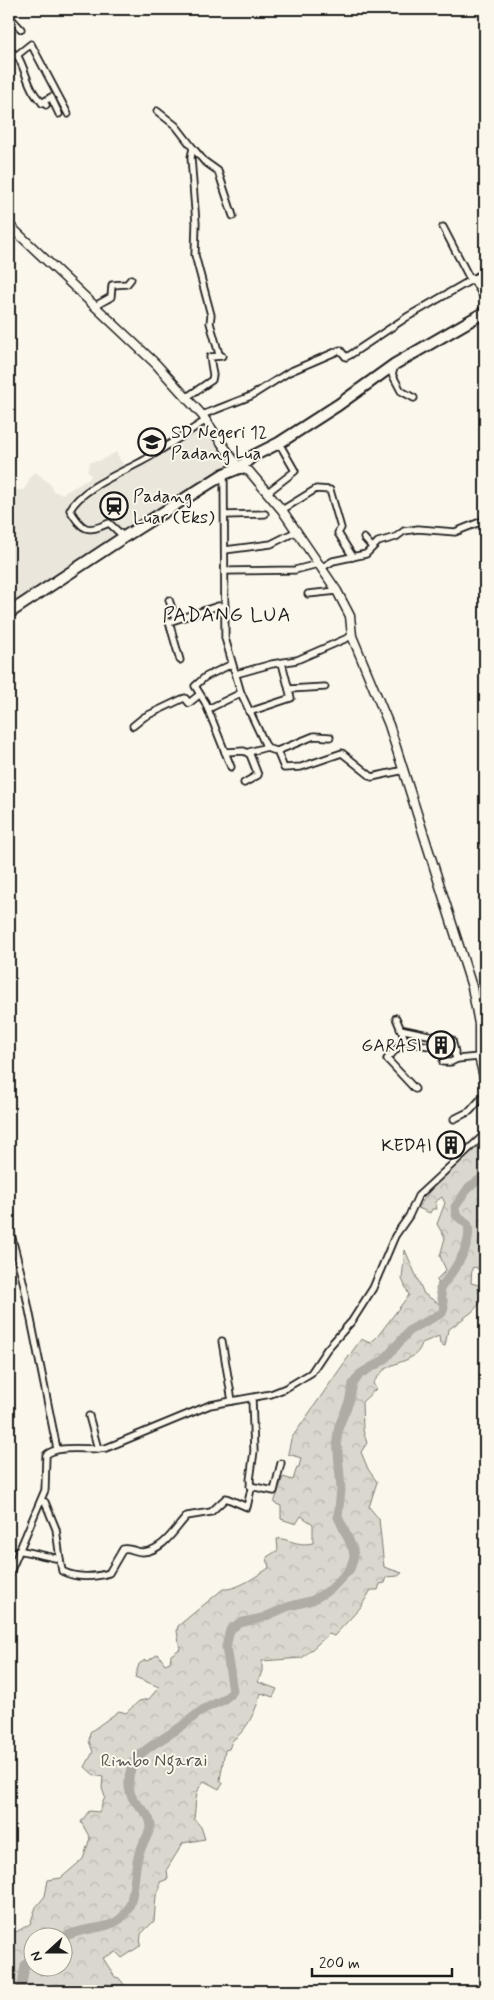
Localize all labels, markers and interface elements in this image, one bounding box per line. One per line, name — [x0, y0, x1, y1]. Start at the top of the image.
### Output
place label: SD Negeri 12 Padang Lua — [171, 421, 267, 466]
school or university icon: SD Negeri 12 Padang Lua — [137, 427, 167, 457]
place label: Padang Luar (Eks) — [133, 485, 215, 530]
station icon: Padang Luar (Eks) — [99, 491, 129, 521]
district label: PADANG LUA — [162, 602, 292, 629]
building icon: GARASI — [426, 1030, 456, 1060]
place label: GARASI — [361, 1034, 422, 1058]
building icon: KEDAI — [436, 1130, 466, 1160]
place label: KEDAI — [381, 1134, 432, 1158]
park label: Rimbo Ngarai — [101, 1749, 207, 1775]
north arrow — [22, 1928, 72, 1978]
scale bar — [312, 1945, 452, 1977]
text: N — [27, 1949, 47, 1964]
text: 200 m — [319, 1954, 360, 1974]

